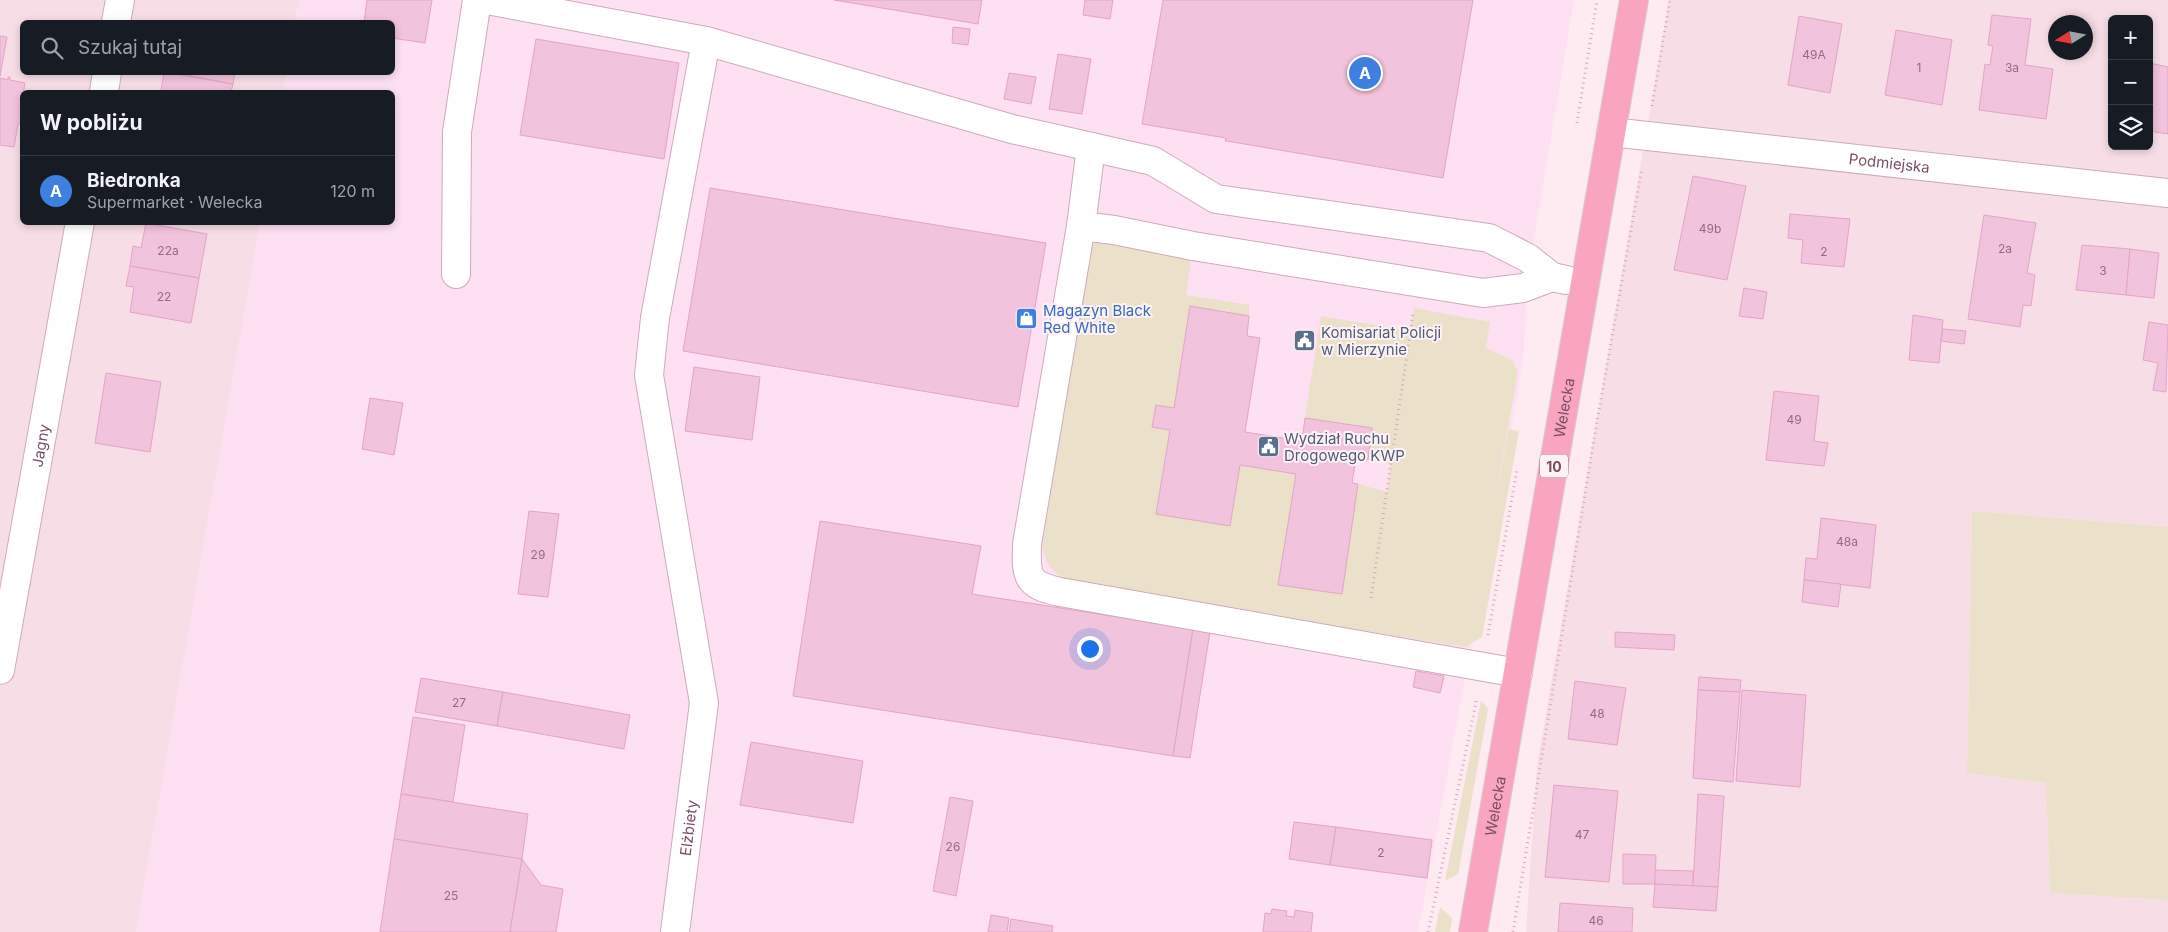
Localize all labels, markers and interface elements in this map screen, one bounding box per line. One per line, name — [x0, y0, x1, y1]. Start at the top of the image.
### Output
north arrow — [2048, 15, 2093, 60]
map controls — [2108, 15, 2153, 150]
button: + — [2108, 15, 2153, 60]
search box — [20, 20, 395, 75]
icon: search — [38, 34, 66, 62]
text: Szukaj tutaj — [78, 36, 182, 59]
house number: 49A — [1802, 47, 1826, 62]
pin: A — [1349, 54, 1381, 92]
house number: 1 — [1917, 60, 1921, 75]
house number: 3a — [2005, 60, 2019, 75]
button: − — [2108, 60, 2153, 105]
button: layers — [2108, 105, 2153, 150]
text: W pobliżu — [40, 110, 143, 135]
street label: Podmiejska — [1848, 149, 1931, 176]
text: Biedronka — [87, 169, 181, 192]
text: A — [50, 181, 62, 201]
text: 120 m — [330, 181, 375, 201]
text: Supermarket · Welecka — [87, 192, 262, 212]
house number: 49b — [1699, 221, 1721, 236]
house number: 2a — [1998, 241, 2012, 256]
house number: 22a — [157, 243, 179, 258]
house number: 2 — [1820, 244, 1828, 259]
house number: 3 — [2099, 263, 2107, 278]
house number: 22 — [157, 289, 171, 304]
place label: Magazyn Black Red White — [1043, 301, 1152, 337]
shop icon: Magazyn Black Red White — [1015, 307, 1039, 331]
place label: Komisariat Policji w Mierzynie — [1321, 323, 1441, 359]
public building icon: Komisariat Policji w Mierzynie — [1293, 329, 1317, 353]
street label: Welecka — [1549, 376, 1578, 439]
house number: 49 — [1786, 412, 1802, 427]
street label: Jagny — [27, 422, 53, 469]
place label: Wydział Ruchu Drogowego KWP — [1284, 429, 1405, 465]
public building icon: Wydział Ruchu Drogowego KWP — [1256, 435, 1280, 459]
road number: 10 — [1540, 454, 1568, 478]
house number: 48a — [1836, 534, 1858, 549]
house number: 29 — [531, 547, 545, 562]
your location — [1077, 636, 1103, 662]
house number: 27 — [452, 695, 466, 710]
house number: 48 — [1589, 706, 1605, 721]
street label: Welecka — [1480, 774, 1509, 837]
street label: Elżbiety — [675, 798, 701, 857]
house number: 47 — [1575, 827, 1589, 842]
house number: 26 — [946, 839, 960, 854]
house number: 2 — [1377, 845, 1385, 860]
house number: 25 — [444, 888, 458, 903]
house number: 46 — [1588, 913, 1604, 928]

